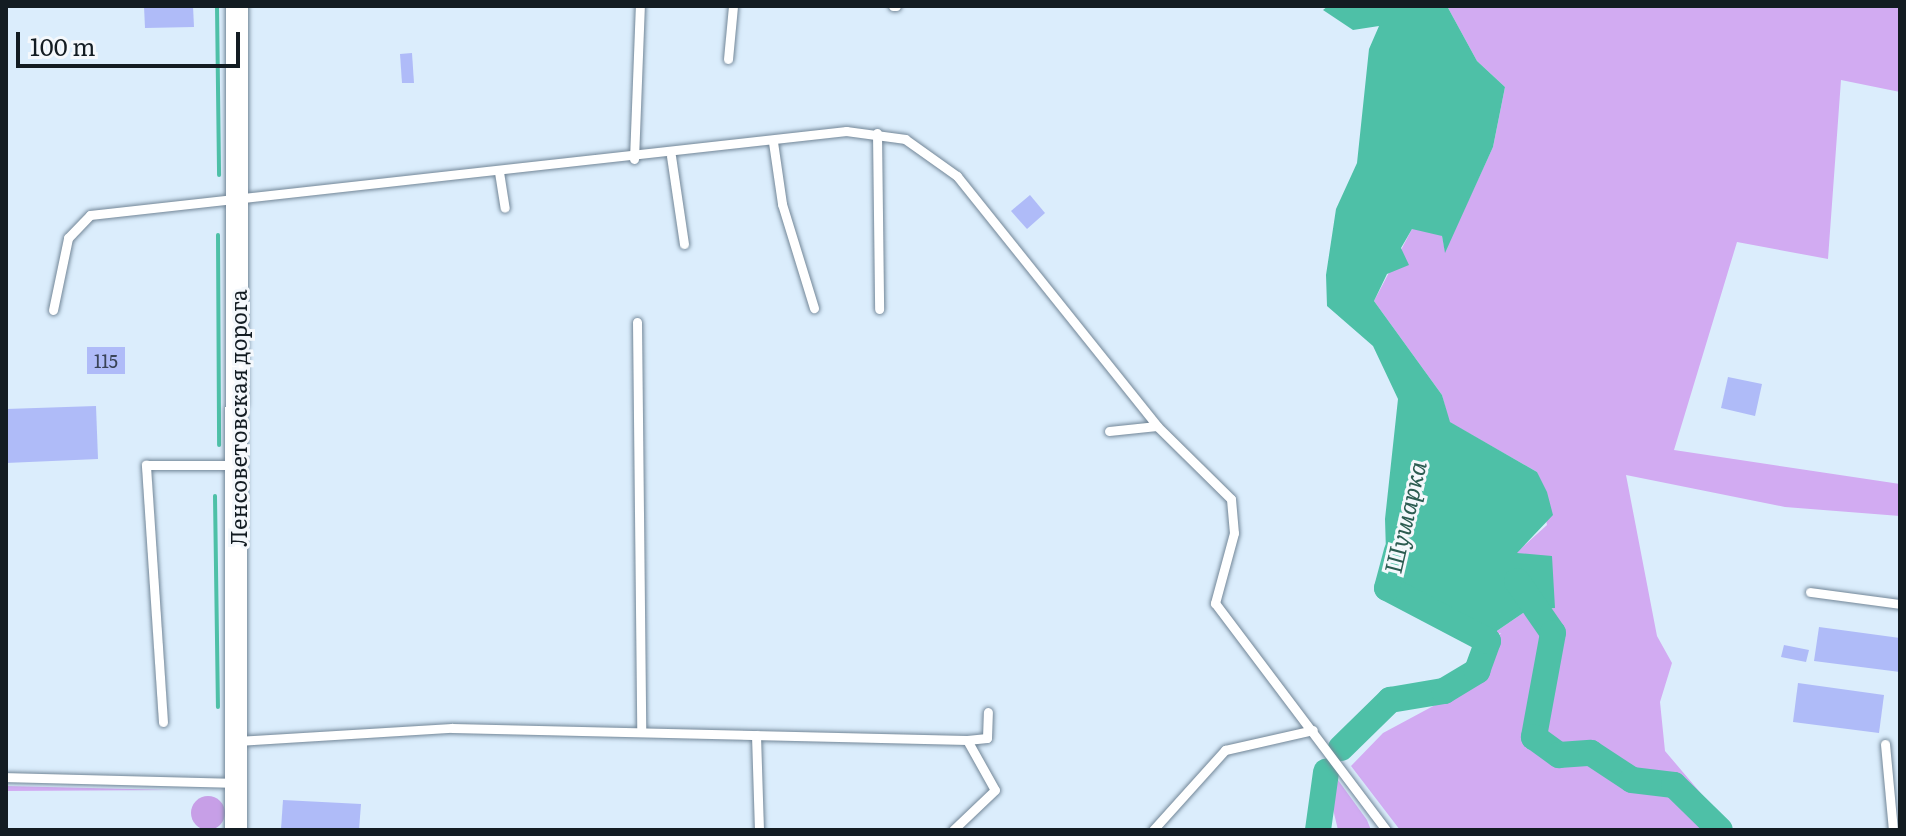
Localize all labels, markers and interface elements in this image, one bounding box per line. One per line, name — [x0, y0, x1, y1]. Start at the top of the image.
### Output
scale bar — [20, 16, 244, 66]
text: 100 m — [30, 28, 96, 63]
street label: Ленсоветовская дорога — [225, 289, 251, 547]
house number: 115 — [94, 350, 118, 372]
water label: Шушарка — [1377, 458, 1431, 576]

